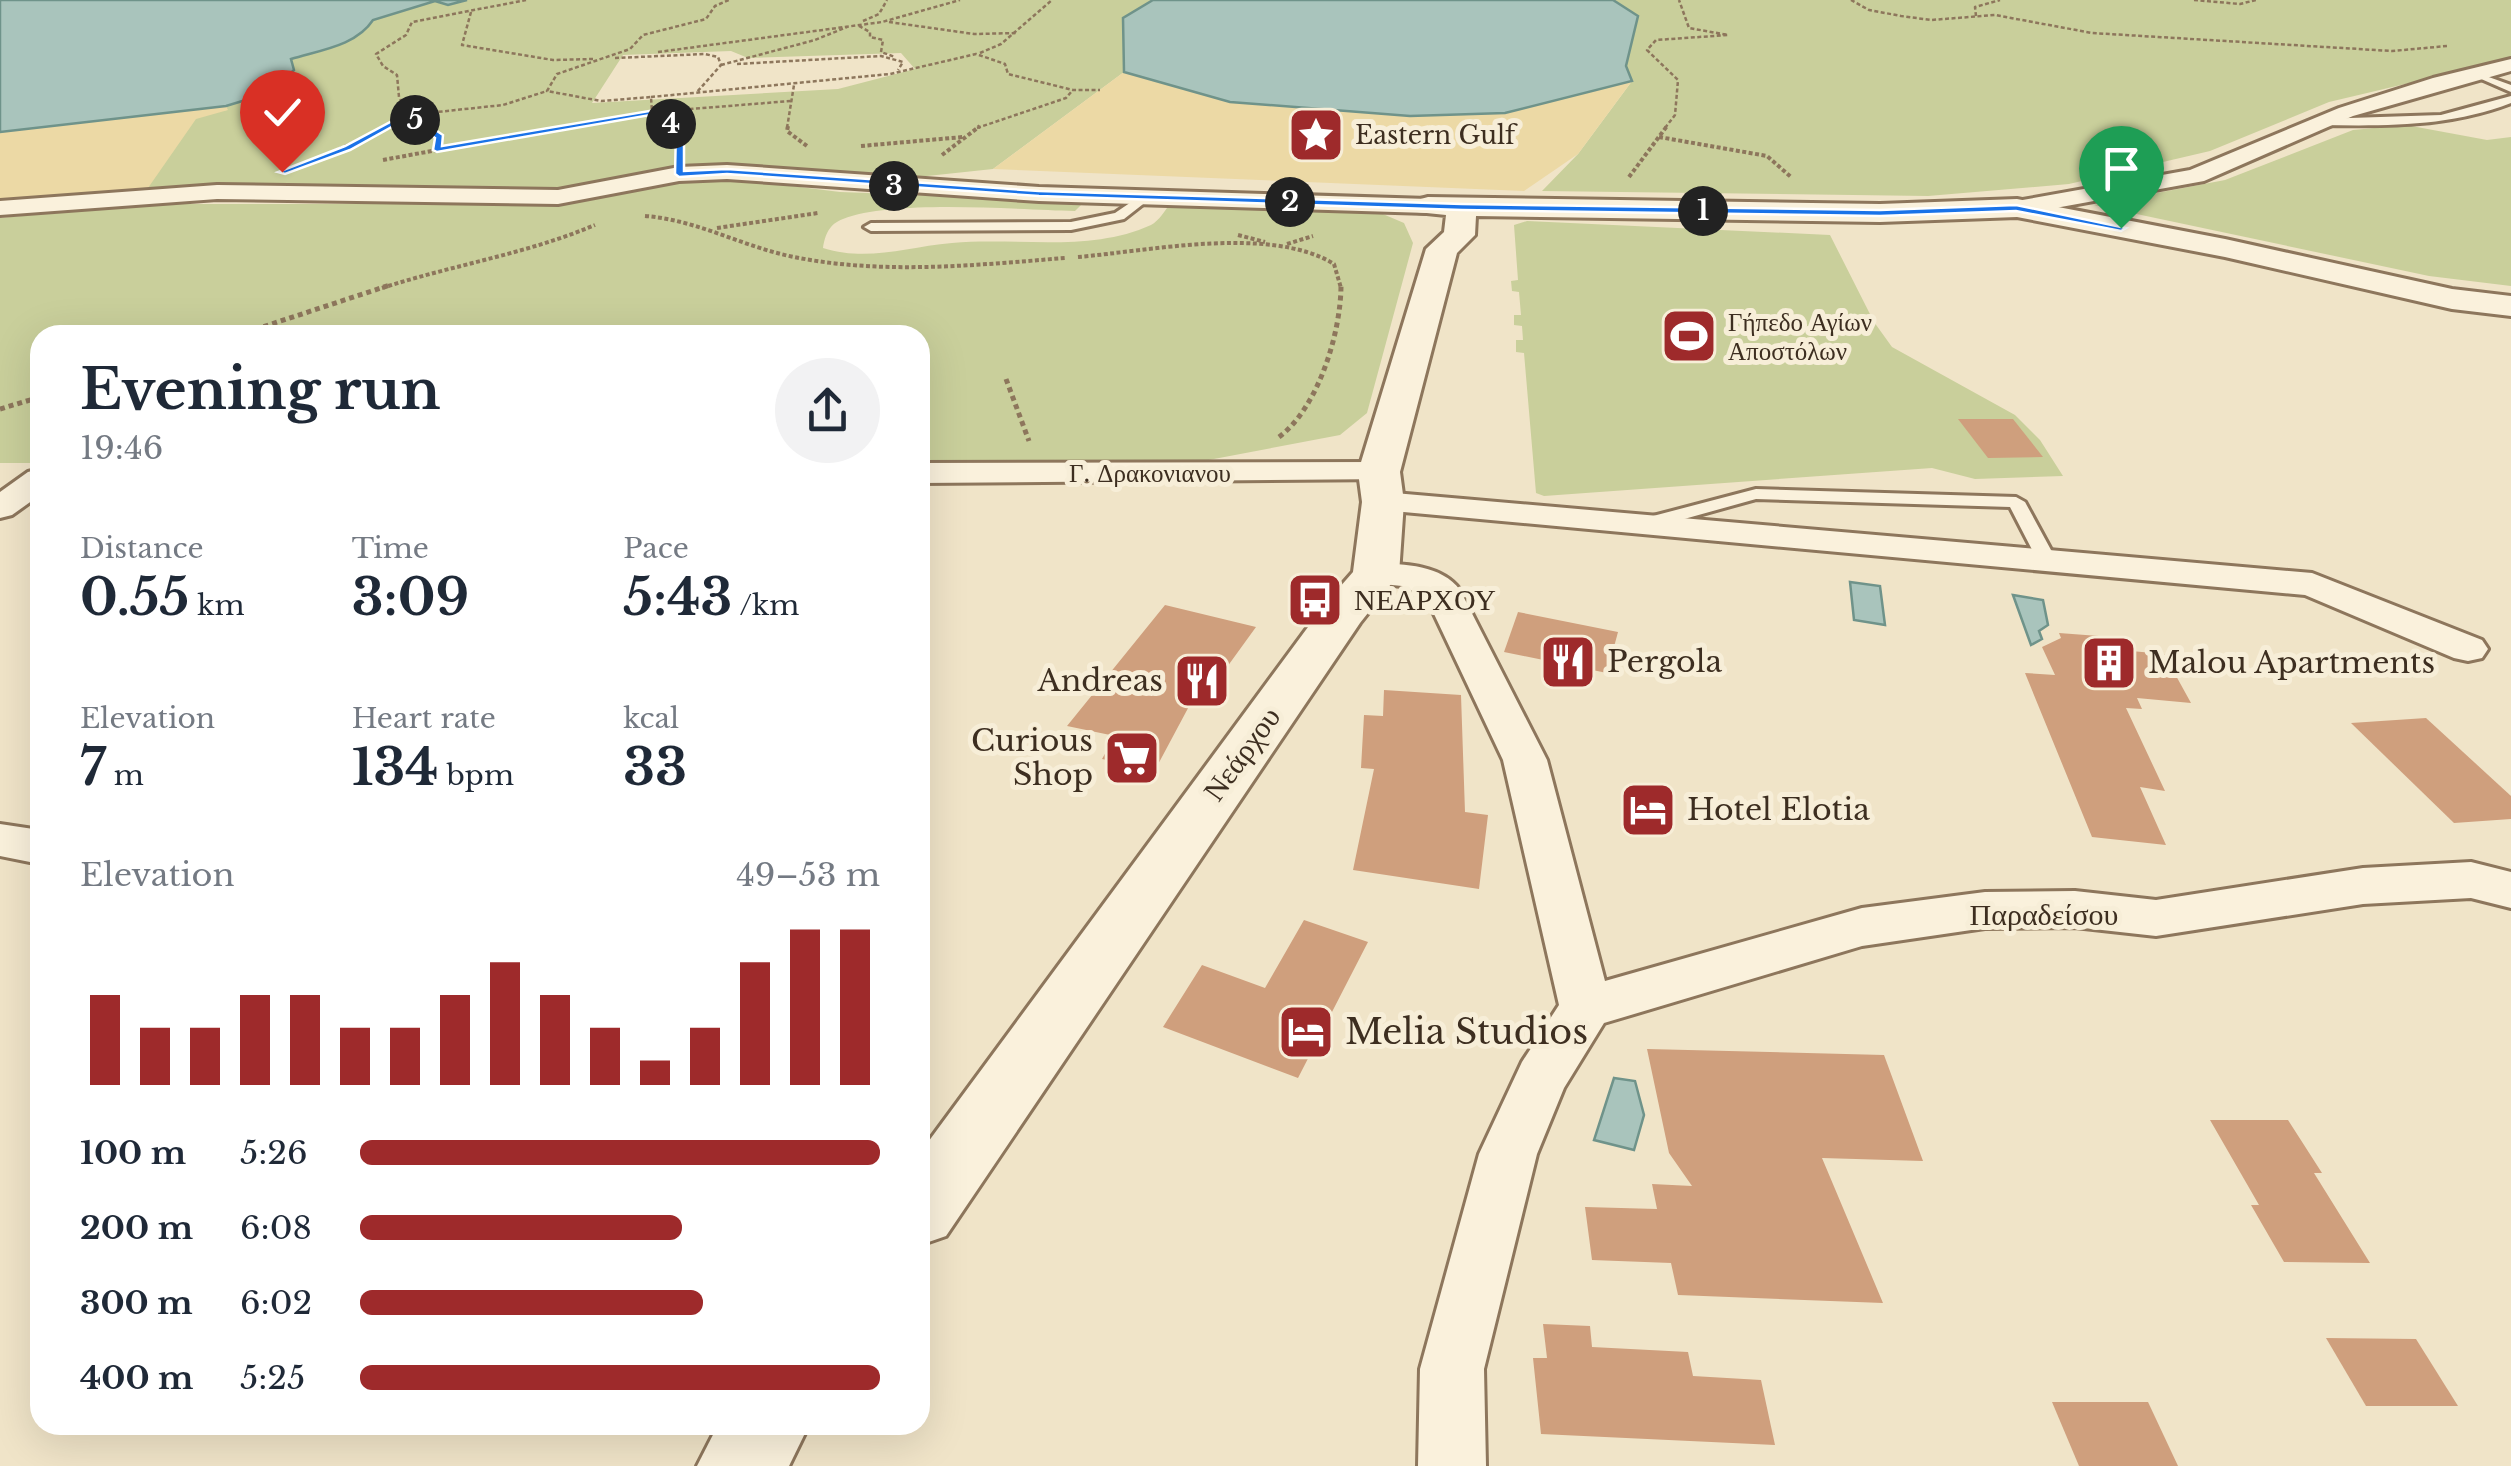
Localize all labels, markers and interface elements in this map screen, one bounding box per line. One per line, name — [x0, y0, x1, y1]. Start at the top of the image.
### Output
pin — [240, 70, 325, 173]
icon: check — [255, 85, 310, 140]
pin: 5 — [390, 95, 440, 145]
pin: 4 — [646, 99, 696, 149]
text: 5 — [407, 102, 423, 137]
place icon: Eastern Gulf — [1286, 105, 1346, 165]
text: 4 — [662, 106, 680, 141]
place label: Eastern Gulf — [1355, 120, 1518, 151]
pin — [2079, 126, 2164, 229]
icon: arrive — [2094, 141, 2149, 196]
pin: 3 — [869, 161, 919, 211]
text: 3 — [885, 168, 903, 203]
pin: 2 — [1265, 177, 1315, 227]
text: 2 — [1281, 184, 1299, 219]
pin: 1 — [1678, 186, 1728, 236]
text: 1 — [1697, 193, 1709, 228]
sports icon: Γήπεδο Αγίων Αποστόλων — [1659, 306, 1719, 366]
place label: Γήπεδο Αγίων Αποστόλων — [1728, 307, 1872, 367]
text: Evening run — [80, 356, 440, 424]
button: share — [775, 358, 880, 463]
text: 19:46 — [80, 428, 163, 468]
street label: Γ. Δρακονιανου — [1069, 458, 1231, 489]
text: Distance — [80, 531, 203, 566]
text: Time — [352, 531, 429, 566]
text: Pace — [623, 531, 689, 566]
text: 0.55 — [80, 566, 189, 629]
text: 3:09 — [352, 566, 469, 629]
text: 5:43 — [623, 566, 732, 629]
bus stop icon: ΝΕΑΡΧΟΥ — [1285, 570, 1345, 630]
place label: ΝΕΑΡΧΟΥ — [1354, 581, 1496, 618]
text: km — [189, 588, 245, 623]
text: /km — [732, 588, 799, 623]
restaurant icon: Pergola — [1538, 632, 1598, 692]
building icon: Malou Apartments — [2079, 633, 2139, 693]
place label: Pergola — [1607, 643, 1722, 680]
place label: Malou Apartments — [2148, 644, 2435, 681]
restaurant icon: Andreas — [1172, 651, 1232, 711]
place label: Andreas — [1037, 662, 1163, 699]
street label: Νεάρχου — [1195, 699, 1288, 808]
text: Elevation — [80, 701, 215, 736]
text: Heart rate — [352, 701, 496, 736]
text: kcal — [623, 701, 679, 736]
place label: Curious Shop — [971, 722, 1093, 793]
supermarket icon: Curious Shop — [1102, 728, 1162, 788]
text: 7 — [80, 736, 106, 799]
text: 134 — [352, 736, 439, 799]
text: 33 — [623, 736, 687, 799]
text: m — [106, 758, 144, 793]
text: bpm — [439, 758, 514, 793]
hotel icon: Hotel Elotia — [1618, 780, 1678, 840]
place label: Hotel Elotia — [1687, 791, 1870, 828]
text: Elevation — [80, 855, 234, 895]
text: 49–53 m — [736, 855, 880, 895]
street label: Παραδείσου — [1970, 896, 2118, 933]
hotel icon: Melia Studios — [1276, 1002, 1336, 1062]
place label: Melia Studios — [1345, 1010, 1588, 1053]
text: 100 m — [80, 1133, 186, 1173]
text: 5:26 — [240, 1133, 308, 1173]
text: 200 m — [80, 1208, 193, 1248]
text: 6:08 — [240, 1208, 312, 1248]
text: 300 m — [80, 1283, 193, 1323]
text: 6:02 — [240, 1283, 312, 1323]
text: 400 m — [80, 1358, 193, 1398]
text: 5:25 — [240, 1358, 305, 1398]

